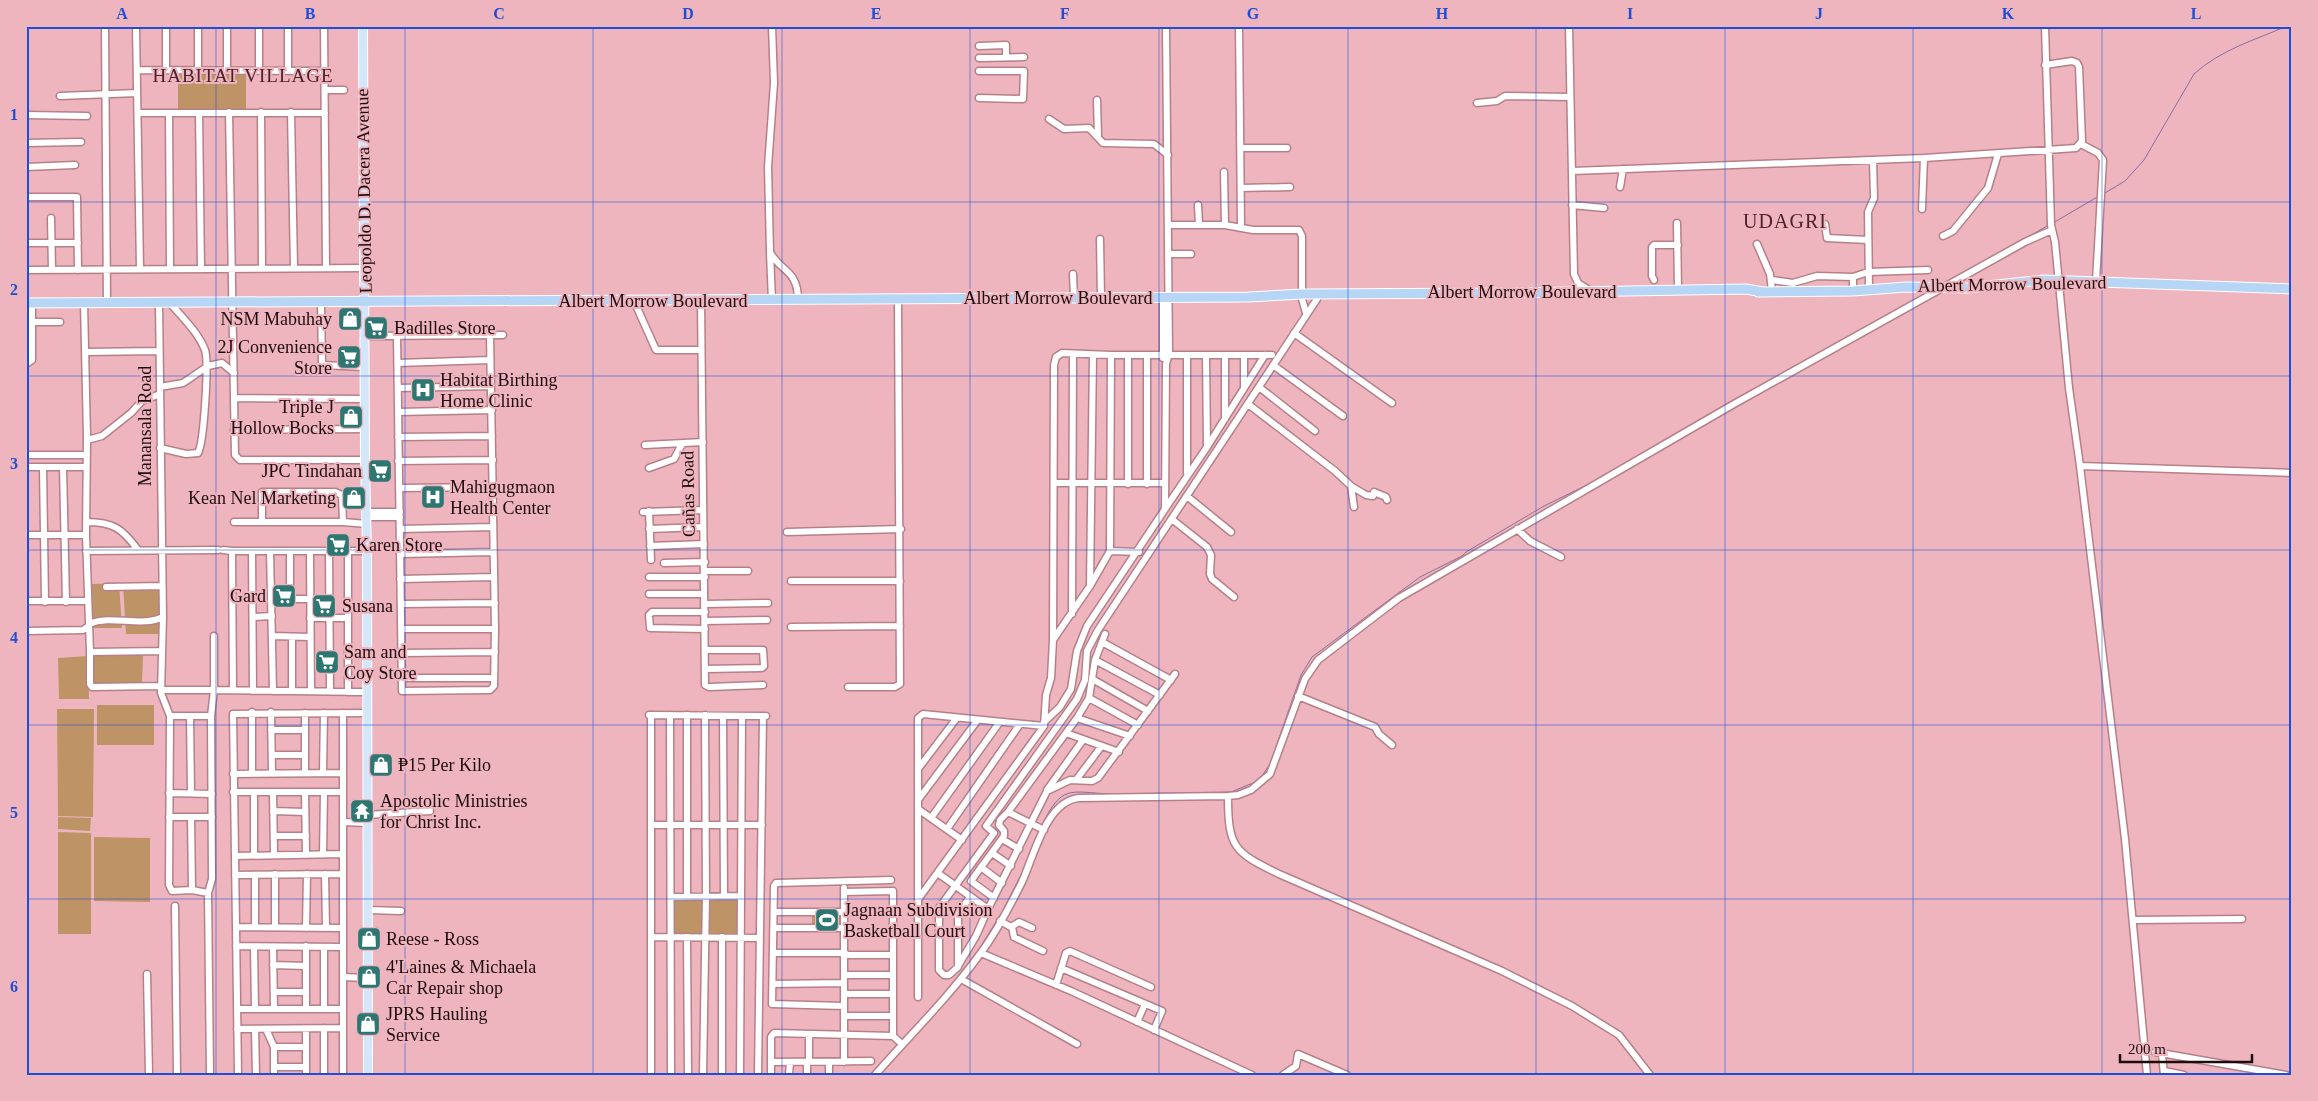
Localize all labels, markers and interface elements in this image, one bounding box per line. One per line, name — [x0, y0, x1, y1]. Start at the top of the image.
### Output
text: A — [116, 5, 128, 22]
text: B — [305, 5, 316, 22]
text: C — [493, 5, 505, 22]
text: D — [682, 5, 694, 22]
text: E — [871, 5, 881, 22]
text: F — [1060, 5, 1070, 22]
text: G — [1247, 5, 1260, 22]
text: H — [1436, 5, 1449, 22]
text: I — [1627, 5, 1633, 22]
text: J — [1815, 5, 1823, 22]
text: K — [2002, 5, 2015, 22]
text: L — [2191, 5, 2201, 22]
district label: HABITAT VILLAGE — [152, 65, 334, 86]
street label: Leopoldo D. Dacera Avenue — [352, 89, 376, 293]
text: 1 — [10, 106, 18, 123]
district label: UDAGRI — [1743, 210, 1827, 232]
street label: Albert Morrow Boulevard — [1917, 272, 2107, 296]
text: 2 — [10, 281, 18, 298]
street label: Albert Morrow Boulevard — [1428, 282, 1616, 302]
street label: Albert Morrow Boulevard — [964, 288, 1152, 308]
street label: Albert Morrow Boulevard — [559, 291, 747, 311]
shop icon: NSM Mabuhay — [337, 306, 363, 332]
place label: NSM Mabuhay — [221, 309, 332, 329]
supermarket icon: Badilles Store — [363, 315, 389, 341]
place label: Badilles Store — [394, 318, 496, 338]
place label: 2J Convenience Store — [218, 337, 332, 378]
supermarket icon: 2J Convenience Store — [336, 344, 362, 370]
street label: Manansala Road — [135, 366, 155, 486]
place label: Habitat Birthing Home Clinic — [440, 370, 557, 411]
hospital icon: Habitat Birthing Home Clinic — [410, 377, 436, 403]
place label: Triple J Hollow Bocks — [231, 397, 334, 438]
shop icon: Triple J Hollow Bocks — [338, 404, 364, 430]
street label: Cañas Road — [677, 451, 699, 537]
text: 3 — [10, 455, 18, 472]
supermarket icon: JPC Tindahan — [367, 458, 393, 484]
place label: JPC Tindahan — [261, 461, 362, 481]
place label: Mahigugmaon Health Center — [450, 477, 555, 518]
hospital icon: Mahigugmaon Health Center — [420, 484, 446, 510]
shop icon: Kean Nel Marketing — [341, 485, 367, 511]
place label: Kean Nel Marketing — [188, 488, 336, 508]
supermarket icon: Karen Store — [325, 532, 351, 558]
place label: Karen Store — [356, 535, 442, 555]
supermarket icon: Gard — [271, 583, 297, 609]
place label: Gard — [230, 586, 266, 606]
supermarket icon: Susana — [311, 593, 337, 619]
place label: Susana — [342, 596, 393, 616]
text: 4 — [10, 629, 18, 646]
place label: Sam and Coy Store — [344, 642, 417, 683]
supermarket icon: Sam and Coy Store — [314, 649, 340, 675]
shop icon: ₱15 Per Kilo — [368, 752, 394, 778]
place label: ₱15 Per Kilo — [398, 755, 491, 775]
place label: Apostolic Ministries for Christ Inc. — [380, 791, 528, 832]
temple icon: Apostolic Ministries for Christ Inc. — [349, 798, 375, 824]
text: 5 — [10, 804, 18, 821]
place label: Jagnaan Subdivision Basketball Court — [844, 900, 993, 941]
sports icon: Jagnaan Subdivision Basketball Court — [814, 907, 840, 933]
shop icon: Reese - Ross — [356, 926, 382, 952]
place label: Reese - Ross — [386, 929, 479, 949]
place label: 4'Laines & Michaela Car Repair shop — [386, 957, 536, 998]
shop icon: 4'Laines & Michaela Car Repair shop — [356, 964, 382, 990]
text: 6 — [10, 978, 18, 995]
place label: JPRS Hauling Service — [386, 1004, 488, 1045]
shop icon: JPRS Hauling Service — [355, 1011, 381, 1037]
scale bar — [2120, 1031, 2253, 1063]
text: 200 m — [2128, 1041, 2166, 1057]

